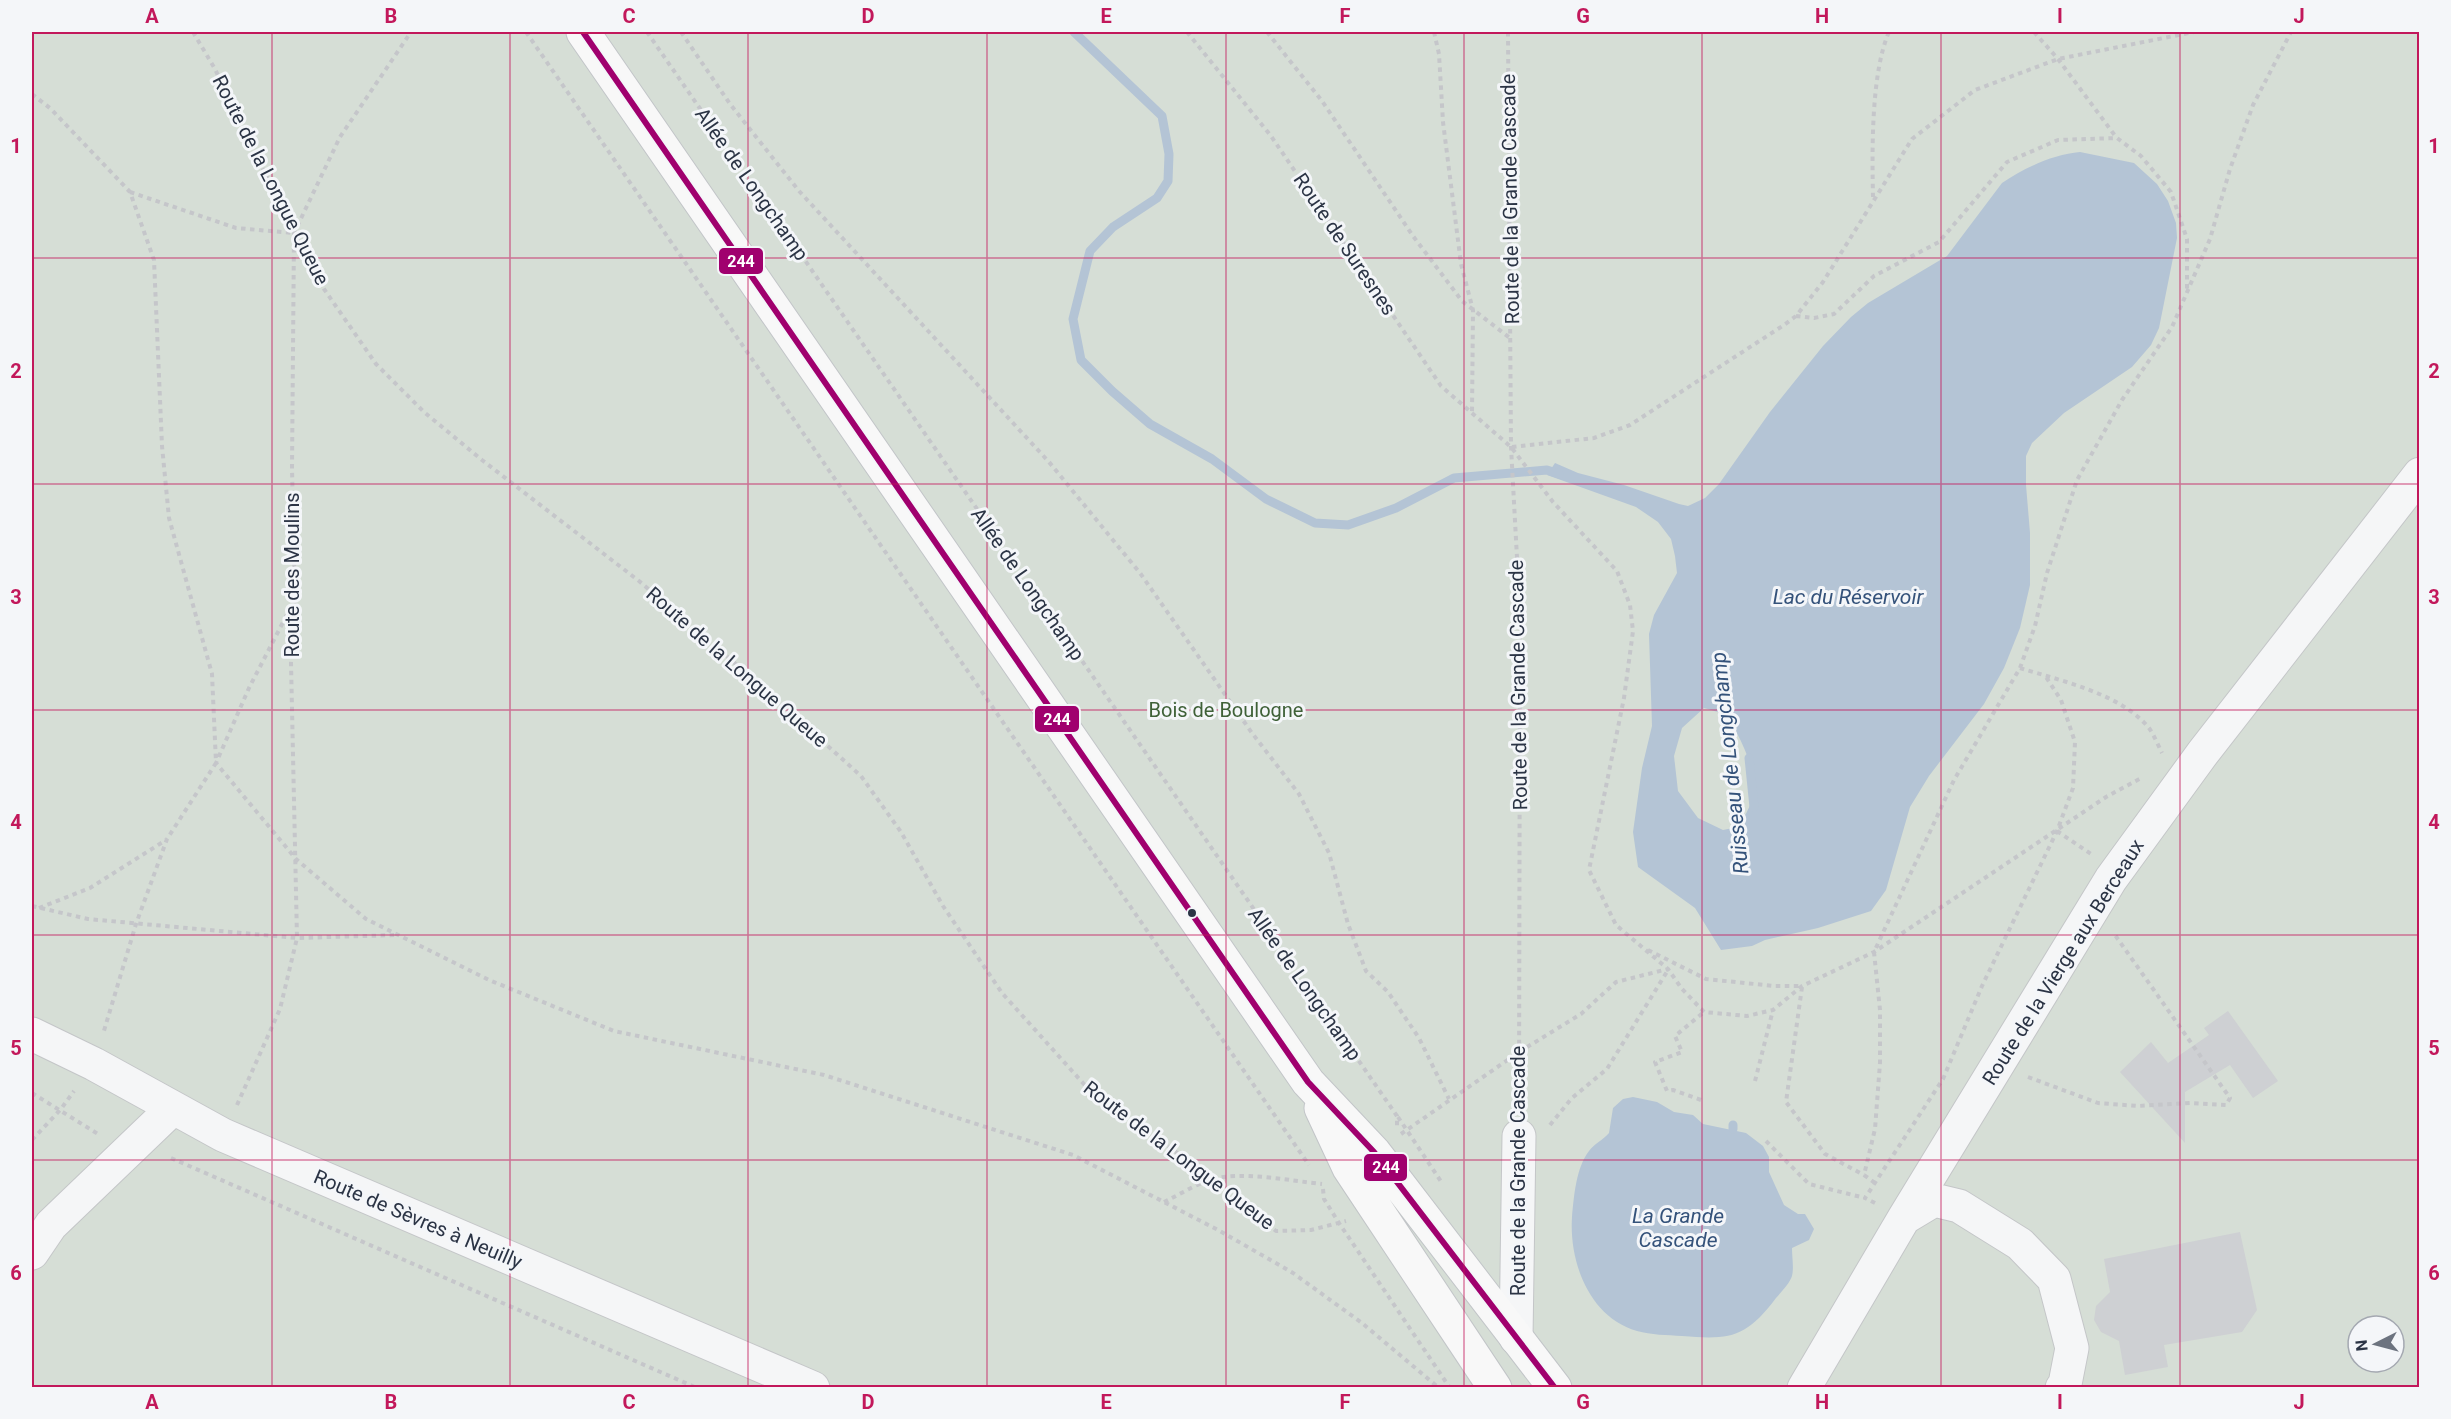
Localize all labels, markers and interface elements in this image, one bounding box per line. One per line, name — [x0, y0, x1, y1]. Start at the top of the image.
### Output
text: A — [145, 4, 159, 28]
text: B — [385, 4, 397, 28]
text: C — [622, 4, 636, 28]
text: D — [862, 4, 875, 28]
text: E — [1100, 4, 1112, 28]
text: F — [1340, 4, 1351, 28]
text: G — [1576, 4, 1590, 28]
text: H — [1815, 4, 1829, 28]
text: I — [2057, 4, 2063, 28]
text: J — [2293, 4, 2305, 28]
street label: Route de la Longue Queue — [208, 71, 334, 289]
street label: Route de la Grande Cascade — [1496, 73, 1524, 325]
street label: Allée de Longchamp — [690, 103, 814, 265]
text: 1 — [10, 134, 22, 158]
text: 1 — [2428, 134, 2440, 158]
street label: Route de Suresnes — [1289, 168, 1401, 320]
line badge: 244 — [718, 247, 764, 275]
text: 244 — [727, 252, 755, 271]
text: 2 — [10, 359, 22, 383]
text: 2 — [2428, 359, 2440, 383]
street label: Route des Moulins — [280, 492, 304, 658]
street label: Allée de Longchamp — [966, 503, 1090, 665]
street label: Route de la Grande Cascade — [1504, 559, 1532, 811]
street label: Route de la Longue Queue — [641, 582, 833, 752]
text: 3 — [10, 585, 22, 609]
water label: Lac du Réservoir — [1773, 585, 1924, 609]
text: 3 — [2428, 585, 2440, 609]
water label: Ruisseau de Longchamp — [1706, 651, 1754, 875]
park label: Bois de Boulogne — [1149, 698, 1303, 722]
line badge: 244 — [1034, 705, 1080, 733]
text: 244 — [1043, 710, 1071, 729]
text: 4 — [10, 810, 22, 834]
text: 4 — [2428, 810, 2440, 834]
street label: Route de la Vierge aux Berceaux — [1977, 835, 2149, 1089]
street label: Allée de Longchamp — [1243, 903, 1367, 1065]
unlabelled marker — [1186, 907, 1198, 919]
text: 5 — [10, 1036, 22, 1060]
text: 5 — [2428, 1036, 2440, 1060]
street label: Route de la Grande Cascade — [1506, 1046, 1530, 1296]
street label: Route de la Longue Queue — [1079, 1075, 1279, 1235]
line badge: 244 — [1363, 1153, 1408, 1182]
text: 244 — [1372, 1158, 1400, 1177]
street label: Route de Sèvres à Neuilly — [310, 1164, 526, 1274]
water label: La Grande Cascade — [1632, 1204, 1724, 1252]
text: 6 — [10, 1261, 22, 1285]
text: 6 — [2428, 1261, 2440, 1285]
north arrow — [2346, 1314, 2406, 1374]
text: N — [2352, 1339, 2372, 1352]
text: A — [145, 1390, 159, 1414]
text: B — [385, 1390, 397, 1414]
text: C — [622, 1390, 636, 1414]
text: D — [862, 1390, 875, 1414]
text: E — [1100, 1390, 1112, 1414]
text: F — [1340, 1390, 1351, 1414]
text: G — [1576, 1390, 1590, 1414]
text: H — [1815, 1390, 1829, 1414]
text: I — [2057, 1390, 2063, 1414]
text: J — [2293, 1390, 2305, 1414]

